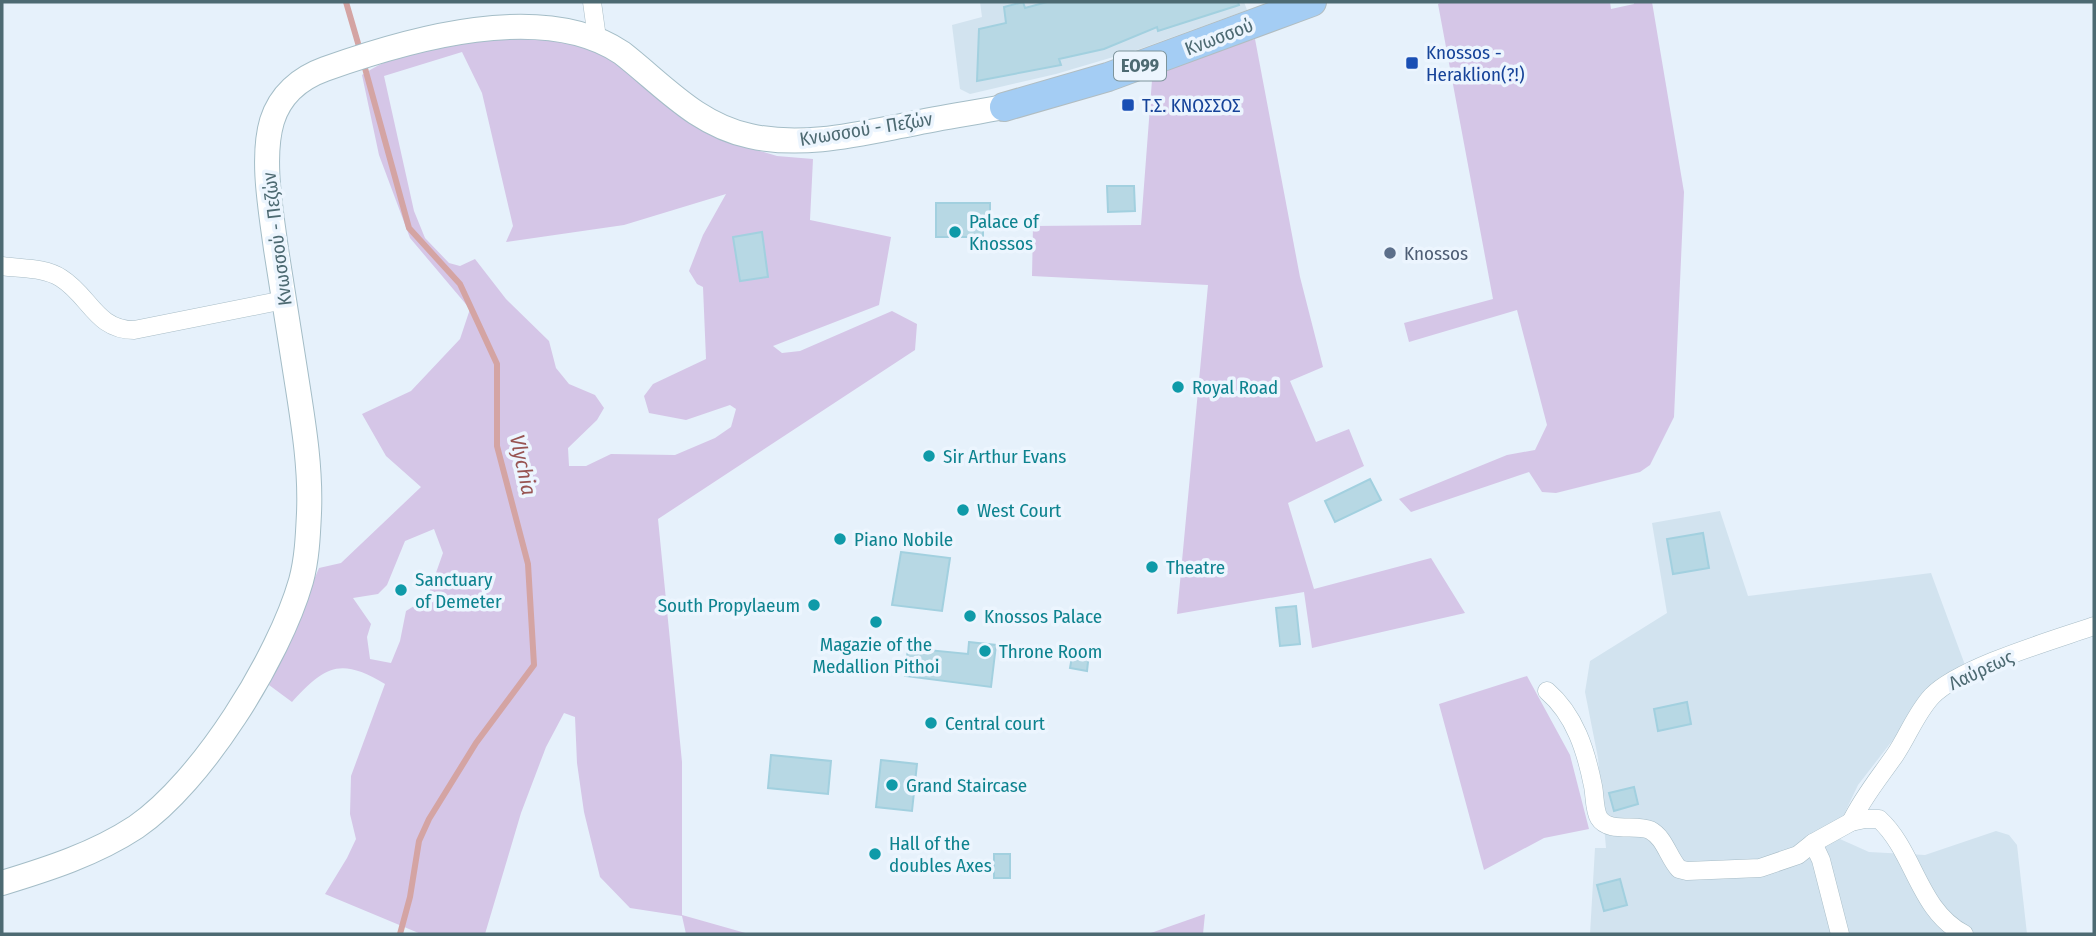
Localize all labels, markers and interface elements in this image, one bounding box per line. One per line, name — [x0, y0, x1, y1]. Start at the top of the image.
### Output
street label: Κνωσσού — [1182, 13, 1256, 61]
place label: Knossos - Heraklion(?!) — [1426, 41, 1525, 86]
road number: ΕΟ99 — [1114, 52, 1166, 80]
marker: Knossos - Heraklion(?!) — [1404, 55, 1420, 71]
place label: Τ.Σ. ΚΝΩΣΣΟΣ — [1142, 94, 1241, 117]
marker: Τ.Σ. ΚΝΩΣΣΟΣ — [1120, 97, 1136, 113]
street label: Κνωσσού - Πεζών — [798, 107, 935, 151]
street label: Κνωσσού - Πεζών — [257, 170, 297, 307]
place label: Palace of Knossos — [969, 210, 1040, 255]
marker: Palace of Knossos — [947, 224, 963, 240]
place label: Knossos — [1404, 242, 1468, 265]
marker: Knossos — [1382, 245, 1398, 261]
place label: Royal Road — [1192, 376, 1278, 399]
marker: Royal Road — [1170, 379, 1186, 395]
water label: Vlychia — [504, 432, 542, 498]
place label: Sir Arthur Evans — [943, 445, 1066, 468]
marker: Sir Arthur Evans — [921, 448, 937, 464]
place label: West Court — [977, 499, 1062, 522]
marker: West Court — [955, 502, 971, 518]
place label: Piano Nobile — [854, 528, 953, 551]
marker: Piano Nobile — [832, 531, 848, 547]
place label: Theatre — [1166, 556, 1225, 579]
marker: Theatre — [1144, 559, 1160, 575]
place label: Sanctuary of Demeter — [415, 568, 502, 613]
marker: Sanctuary of Demeter — [393, 582, 409, 598]
place label: South Propylaeum — [658, 594, 800, 617]
marker: South Propylaeum — [806, 597, 822, 613]
place label: Knossos Palace — [984, 605, 1102, 628]
marker: Knossos Palace — [962, 608, 978, 624]
marker: Magazie of the Medallion Pithoi — [868, 614, 884, 630]
place label: Magazie of the Medallion Pithoi — [812, 633, 940, 678]
place label: Throne Room — [999, 640, 1102, 663]
marker: Throne Room — [977, 643, 993, 659]
street label: Λαύρεως — [1945, 645, 2017, 695]
place label: Central court — [945, 712, 1046, 735]
marker: Central court — [923, 715, 939, 731]
place label: Grand Staircase — [906, 774, 1027, 797]
marker: Grand Staircase — [884, 777, 900, 793]
place label: Hall of the doubles Axes — [889, 832, 992, 877]
marker: Hall of the doubles Axes — [867, 846, 883, 862]

